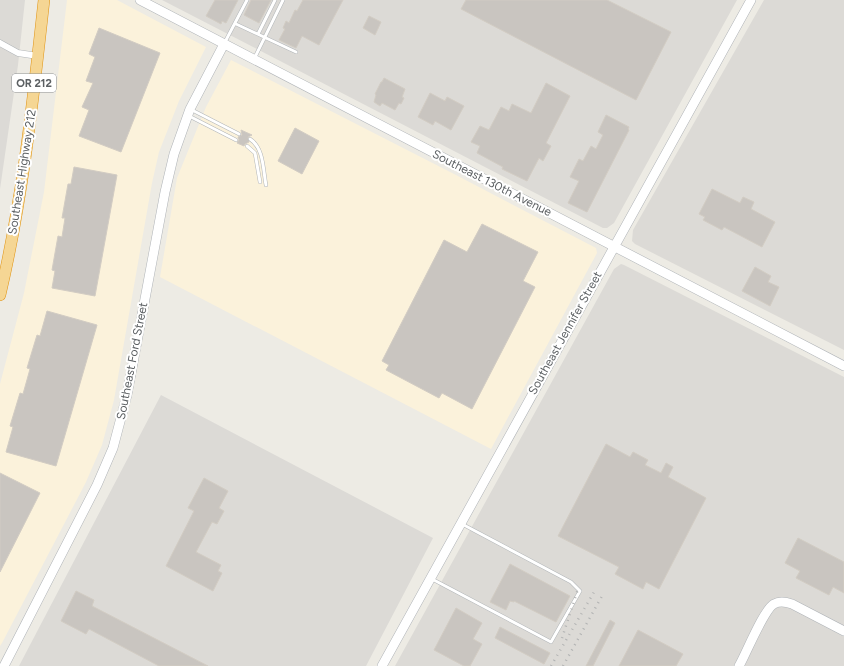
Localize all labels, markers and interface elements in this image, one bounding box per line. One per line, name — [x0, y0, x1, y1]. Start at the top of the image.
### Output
road number: OR 212 — [12, 74, 56, 92]
street label: Southeast Highway 212 — [5, 108, 39, 236]
street label: Southeast 130th Avenue — [430, 147, 554, 219]
street label: Southeast Jennifer Street — [525, 269, 605, 397]
street label: Southeast Ford Street — [114, 301, 150, 421]

